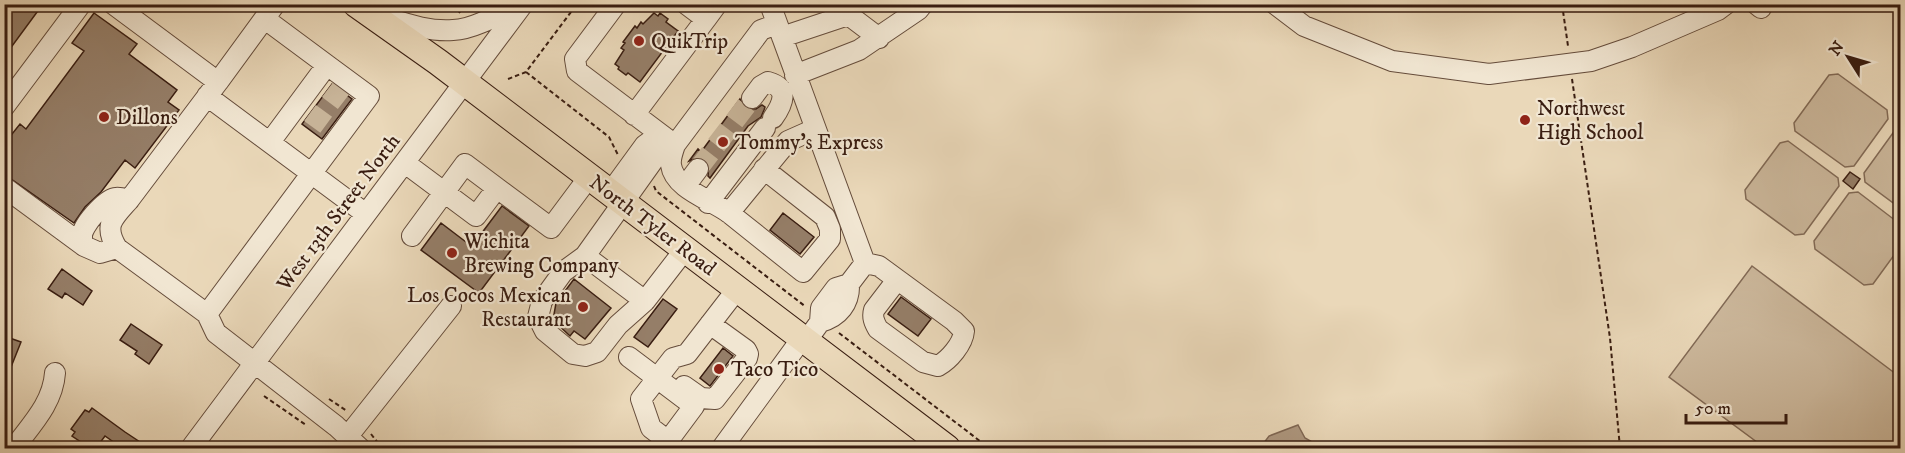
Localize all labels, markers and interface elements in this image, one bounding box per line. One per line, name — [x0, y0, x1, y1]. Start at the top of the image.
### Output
north arrow — [1818, 27, 1878, 87]
place label: QuikTrip — [651, 29, 728, 55]
marker: QuikTrip — [632, 34, 646, 48]
text: N — [1825, 37, 1849, 60]
place label: Northwest High School — [1537, 96, 1644, 146]
place label: Dillons — [116, 105, 178, 131]
marker: Dillons — [97, 110, 111, 124]
marker: Northwest High School — [1518, 113, 1532, 127]
street label: West 13th Street North — [271, 129, 406, 297]
place label: Tommy's Express — [735, 130, 883, 156]
marker: Tommy's Express — [716, 135, 730, 149]
street label: North Tyler Road — [584, 170, 721, 282]
place label: Wichita Brewing Company — [463, 229, 619, 279]
marker: Wichita Brewing Company — [445, 246, 459, 260]
place label: Los Cocos Mexican Restaurant — [407, 283, 571, 333]
marker: Los Cocos Mexican Restaurant — [576, 300, 590, 314]
place label: Taco Tico — [731, 357, 818, 383]
marker: Taco Tico — [712, 362, 726, 376]
scale bar — [1686, 387, 1786, 425]
text: 50 m — [1695, 398, 1731, 420]

